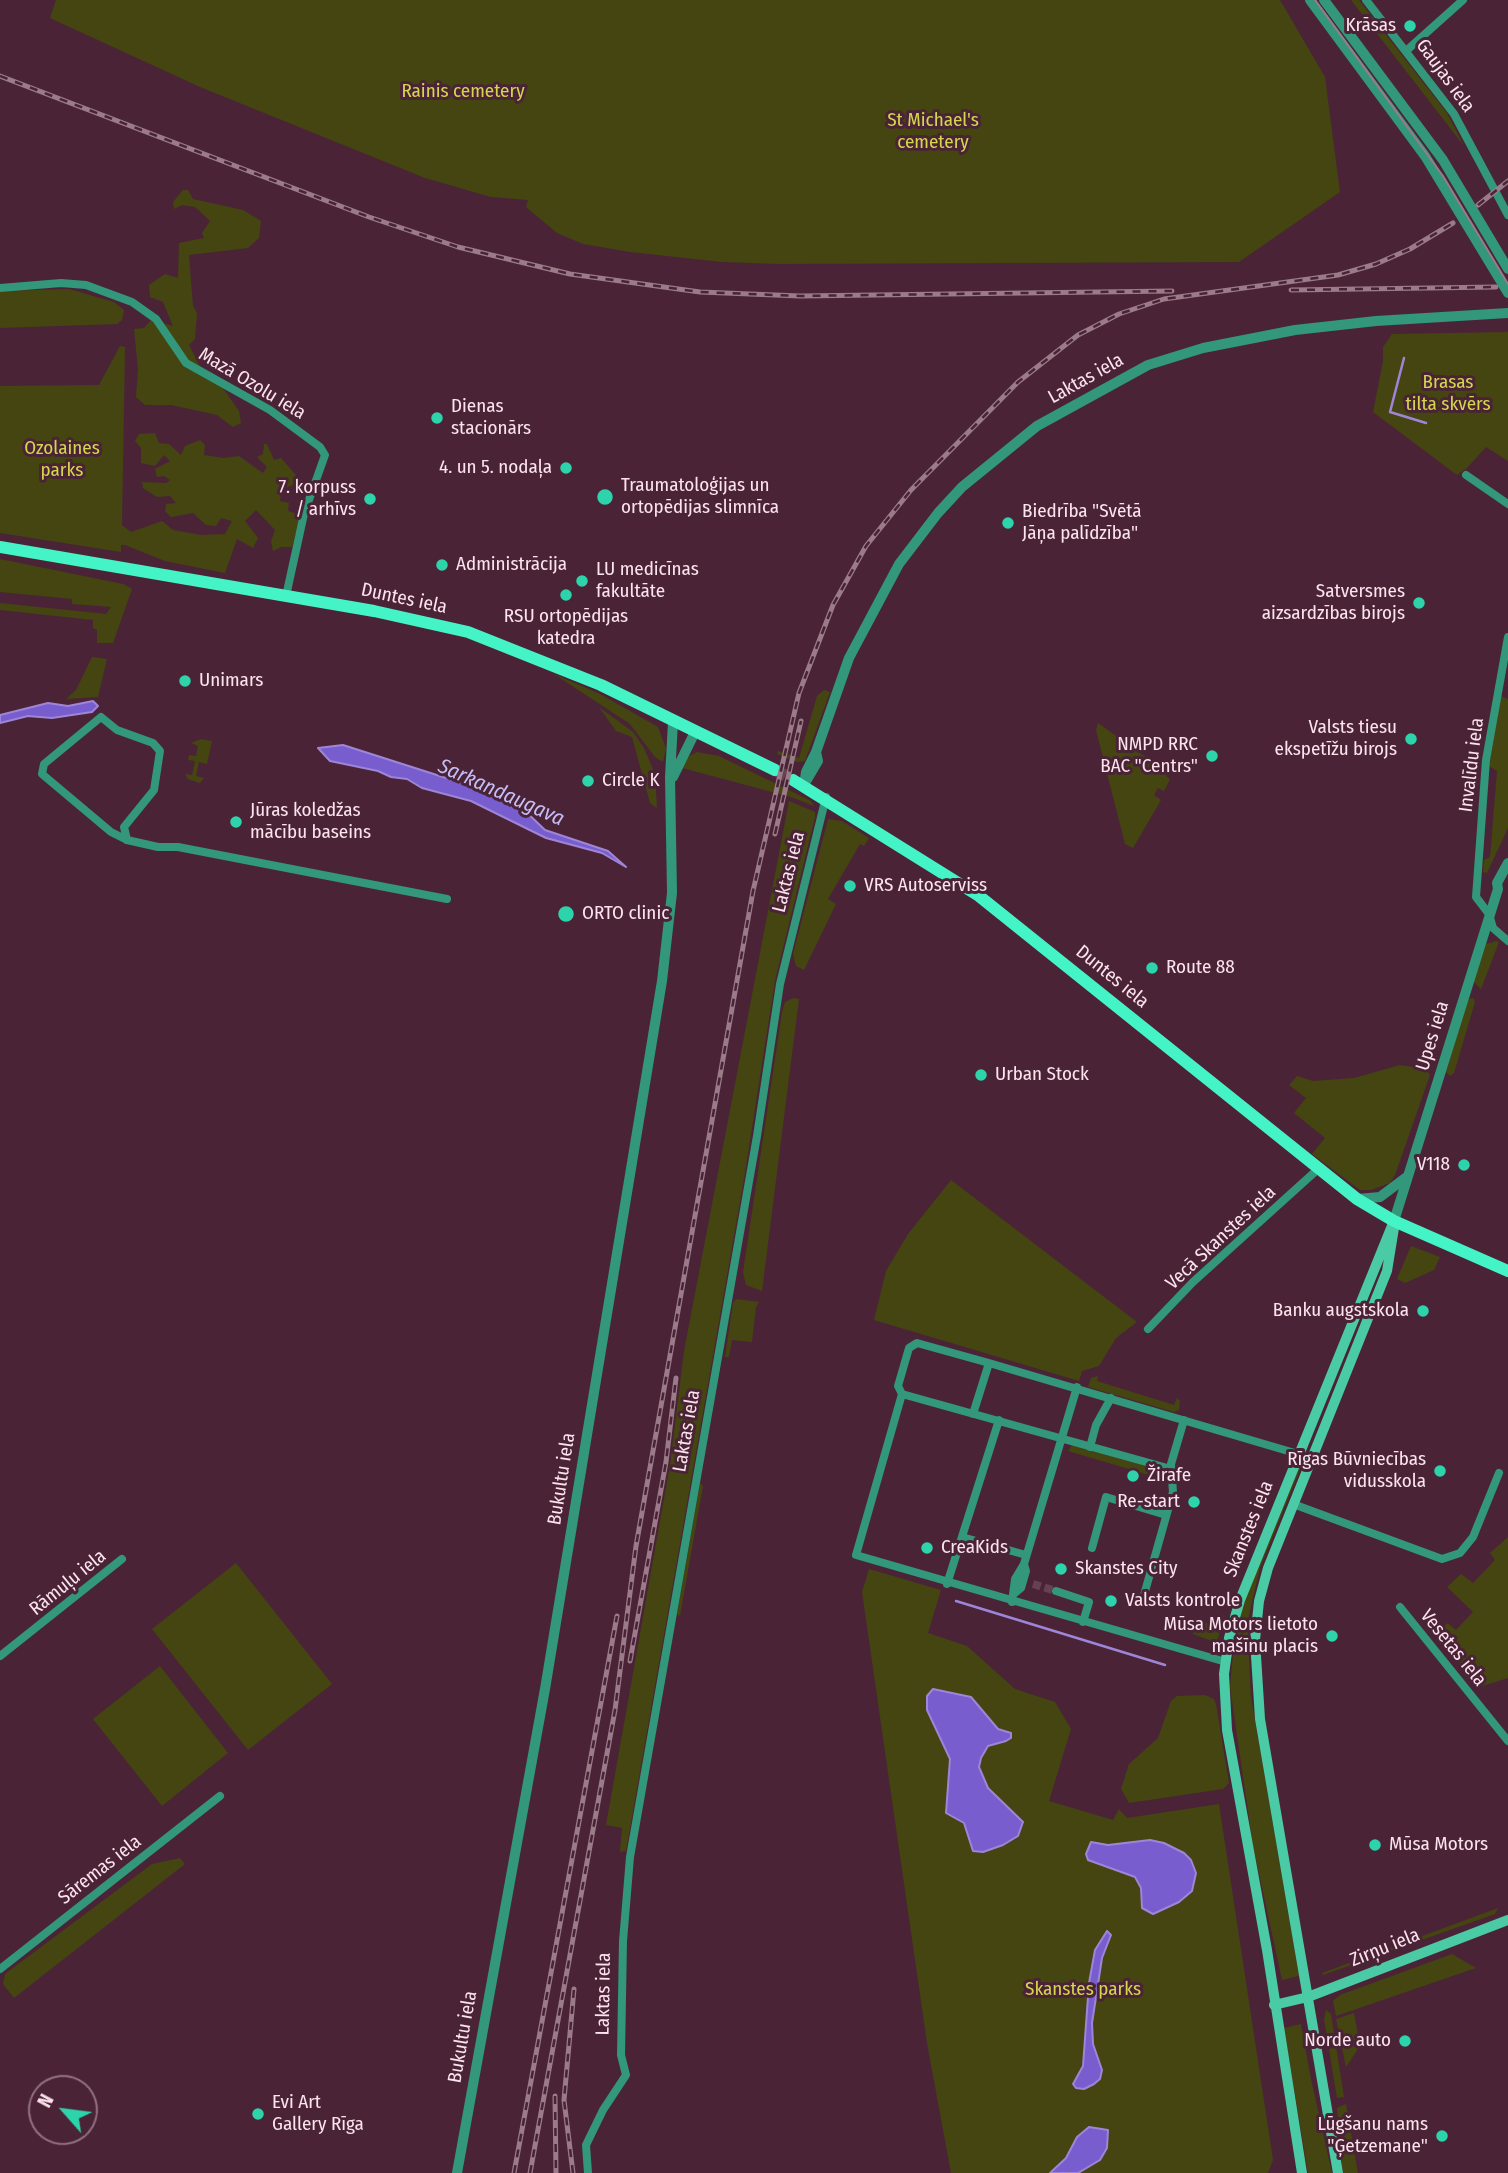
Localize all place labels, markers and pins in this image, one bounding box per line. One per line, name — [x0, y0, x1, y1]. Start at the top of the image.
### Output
place label: Krāsas — [1345, 15, 1396, 37]
marker: Krāsas — [1402, 18, 1418, 34]
place label: Dienas stacionārs — [451, 396, 531, 440]
marker: Dienas stacionārs — [429, 410, 445, 426]
place label: 4. un 5. nodaļa — [439, 457, 552, 479]
marker: 4. un 5. nodaļa — [558, 460, 574, 476]
place label: Traumatoloģijas un ortopēdijas slimnīca — [621, 475, 779, 519]
place label: 7. korpuss / arhīvs — [278, 477, 356, 521]
marker: Traumatoloģijas un ortopēdijas slimnīca — [595, 487, 615, 507]
marker: 7. korpuss / arhīvs — [362, 491, 378, 507]
place label: Biedrība "Svētā Jāņa palīdzība" — [1022, 501, 1142, 545]
marker: Biedrība "Svētā Jāņa palīdzība" — [1000, 515, 1016, 531]
place label: Administrācija — [456, 554, 567, 576]
marker: Administrācija — [434, 557, 450, 573]
place label: LU medicīnas fakultāte — [596, 559, 699, 603]
marker: LU medicīnas fakultāte — [574, 573, 590, 589]
place label: Satversmes aizsardzības birojs — [1262, 581, 1405, 625]
marker: RSU ortopēdijas katedra — [558, 587, 574, 603]
marker: Satversmes aizsardzības birojs — [1411, 595, 1427, 611]
place label: RSU ortopēdijas katedra — [504, 606, 628, 650]
place label: Unimars — [199, 670, 263, 692]
marker: Unimars — [177, 673, 193, 689]
place label: Valsts tiesu ekspetīžu birojs — [1275, 717, 1397, 761]
marker: Valsts tiesu ekspetīžu birojs — [1403, 731, 1419, 747]
place label: NMPD RRC BAC "Centrs" — [1100, 734, 1198, 778]
marker: NMPD RRC BAC "Centrs" — [1204, 748, 1220, 764]
place label: Circle K — [602, 770, 659, 792]
marker: Circle K — [580, 773, 596, 789]
place label: Jūras koledžas mācību baseins — [250, 800, 371, 844]
marker: Jūras koledžas mācību baseins — [228, 814, 244, 830]
place label: VRS Autoserviss — [864, 875, 987, 897]
marker: VRS Autoserviss — [842, 878, 858, 894]
place label: ORTO clinic — [582, 903, 669, 925]
marker: ORTO clinic — [556, 904, 576, 924]
place label: Route 88 — [1166, 957, 1235, 979]
marker: Route 88 — [1144, 960, 1160, 976]
place label: Urban Stock — [995, 1064, 1089, 1086]
marker: Urban Stock — [973, 1067, 989, 1083]
place label: V118 — [1417, 1154, 1450, 1176]
marker: V118 — [1456, 1157, 1472, 1173]
place label: Banku augstskola — [1273, 1300, 1409, 1322]
marker: Banku augstskola — [1415, 1303, 1431, 1319]
place label: Rīgas Būvniecības vidusskola — [1287, 1449, 1426, 1493]
marker: Rīgas Būvniecības vidusskola — [1432, 1463, 1448, 1479]
place label: Žirafe — [1147, 1465, 1191, 1487]
marker: Žirafe — [1125, 1468, 1141, 1484]
place label: Re-start — [1117, 1491, 1180, 1513]
marker: Re-start — [1186, 1494, 1202, 1510]
place label: CreaKids — [941, 1537, 1008, 1559]
marker: CreaKids — [919, 1540, 935, 1556]
place label: Skanstes City — [1075, 1558, 1177, 1580]
marker: Skanstes City — [1053, 1561, 1069, 1577]
place label: Valsts kontrole — [1125, 1590, 1240, 1612]
marker: Valsts kontrole — [1103, 1593, 1119, 1609]
place label: Mūsa Motors lietoto mašīnu placis — [1163, 1614, 1318, 1658]
marker: Mūsa Motors lietoto mašīnu placis — [1324, 1628, 1340, 1644]
place label: Mūsa Motors — [1389, 1834, 1488, 1856]
marker: Mūsa Motors — [1367, 1837, 1383, 1853]
place label: Norde auto — [1304, 2030, 1391, 2052]
marker: Norde auto — [1397, 2033, 1413, 2049]
place label: Evi Art Gallery Rīga — [272, 2092, 364, 2136]
marker: Evi Art Gallery Rīga — [250, 2106, 266, 2122]
place label: Lūgšanu nams "Ģetzemane" — [1317, 2114, 1428, 2158]
marker: Lūgšanu nams "Ģetzemane" — [1434, 2128, 1450, 2144]

